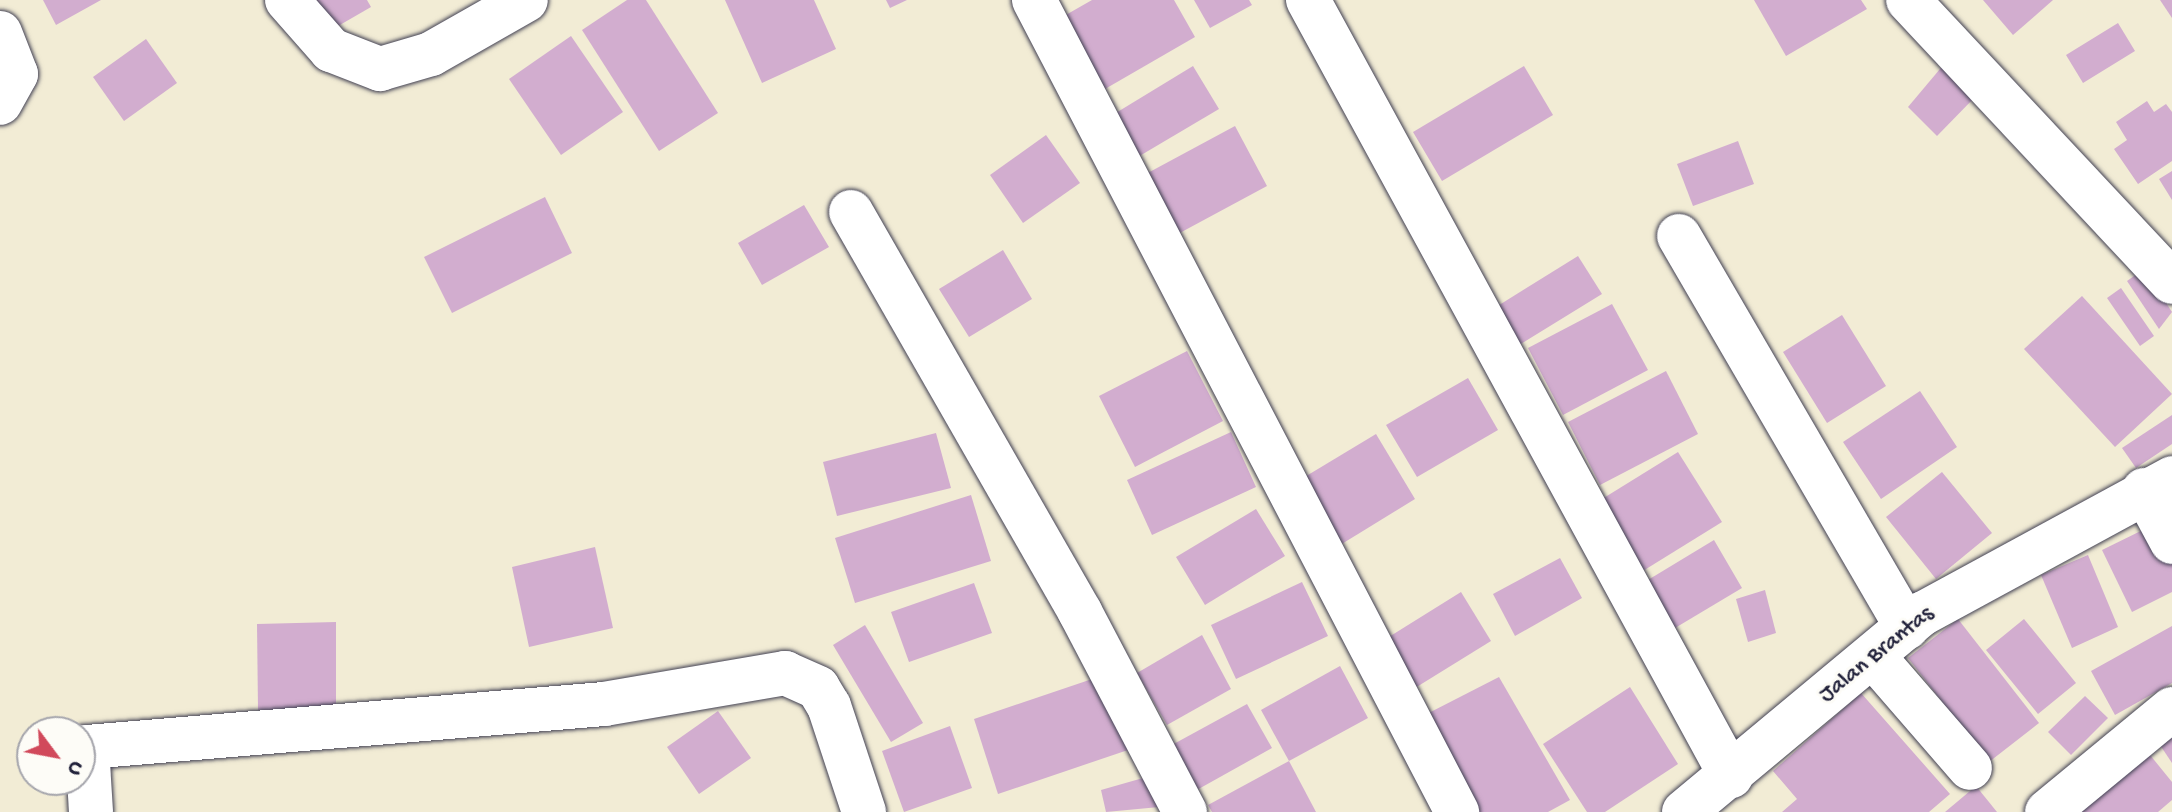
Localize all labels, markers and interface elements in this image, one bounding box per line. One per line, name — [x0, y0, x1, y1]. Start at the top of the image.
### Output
street label: Jalan Brantas — [1814, 600, 1940, 710]
north arrow — [16, 716, 96, 796]
text: U — [60, 755, 89, 780]

